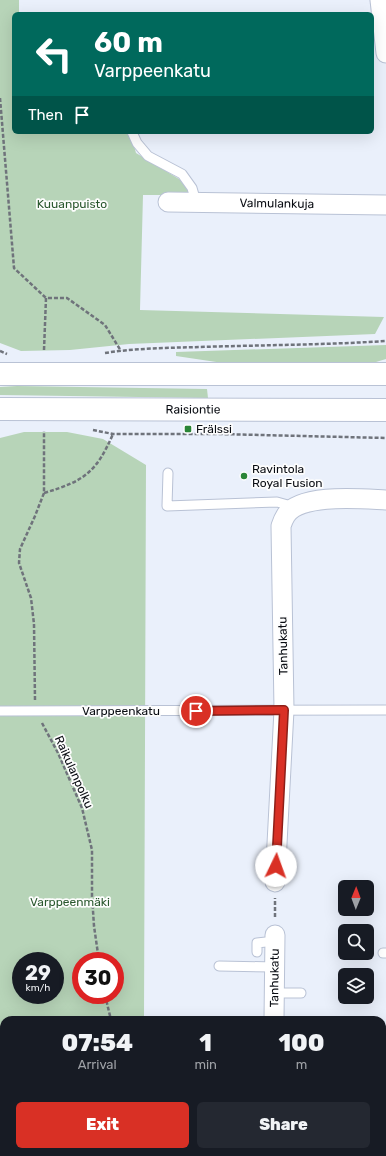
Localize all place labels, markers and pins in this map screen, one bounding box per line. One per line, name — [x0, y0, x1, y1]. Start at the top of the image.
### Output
place label: Frälssi — [196, 422, 232, 436]
marker: Frälssi — [183, 424, 193, 434]
place label: Ravintola Royal Fusion — [252, 462, 323, 490]
marker: Ravintola Royal Fusion — [239, 471, 249, 481]
pin — [179, 694, 213, 728]

